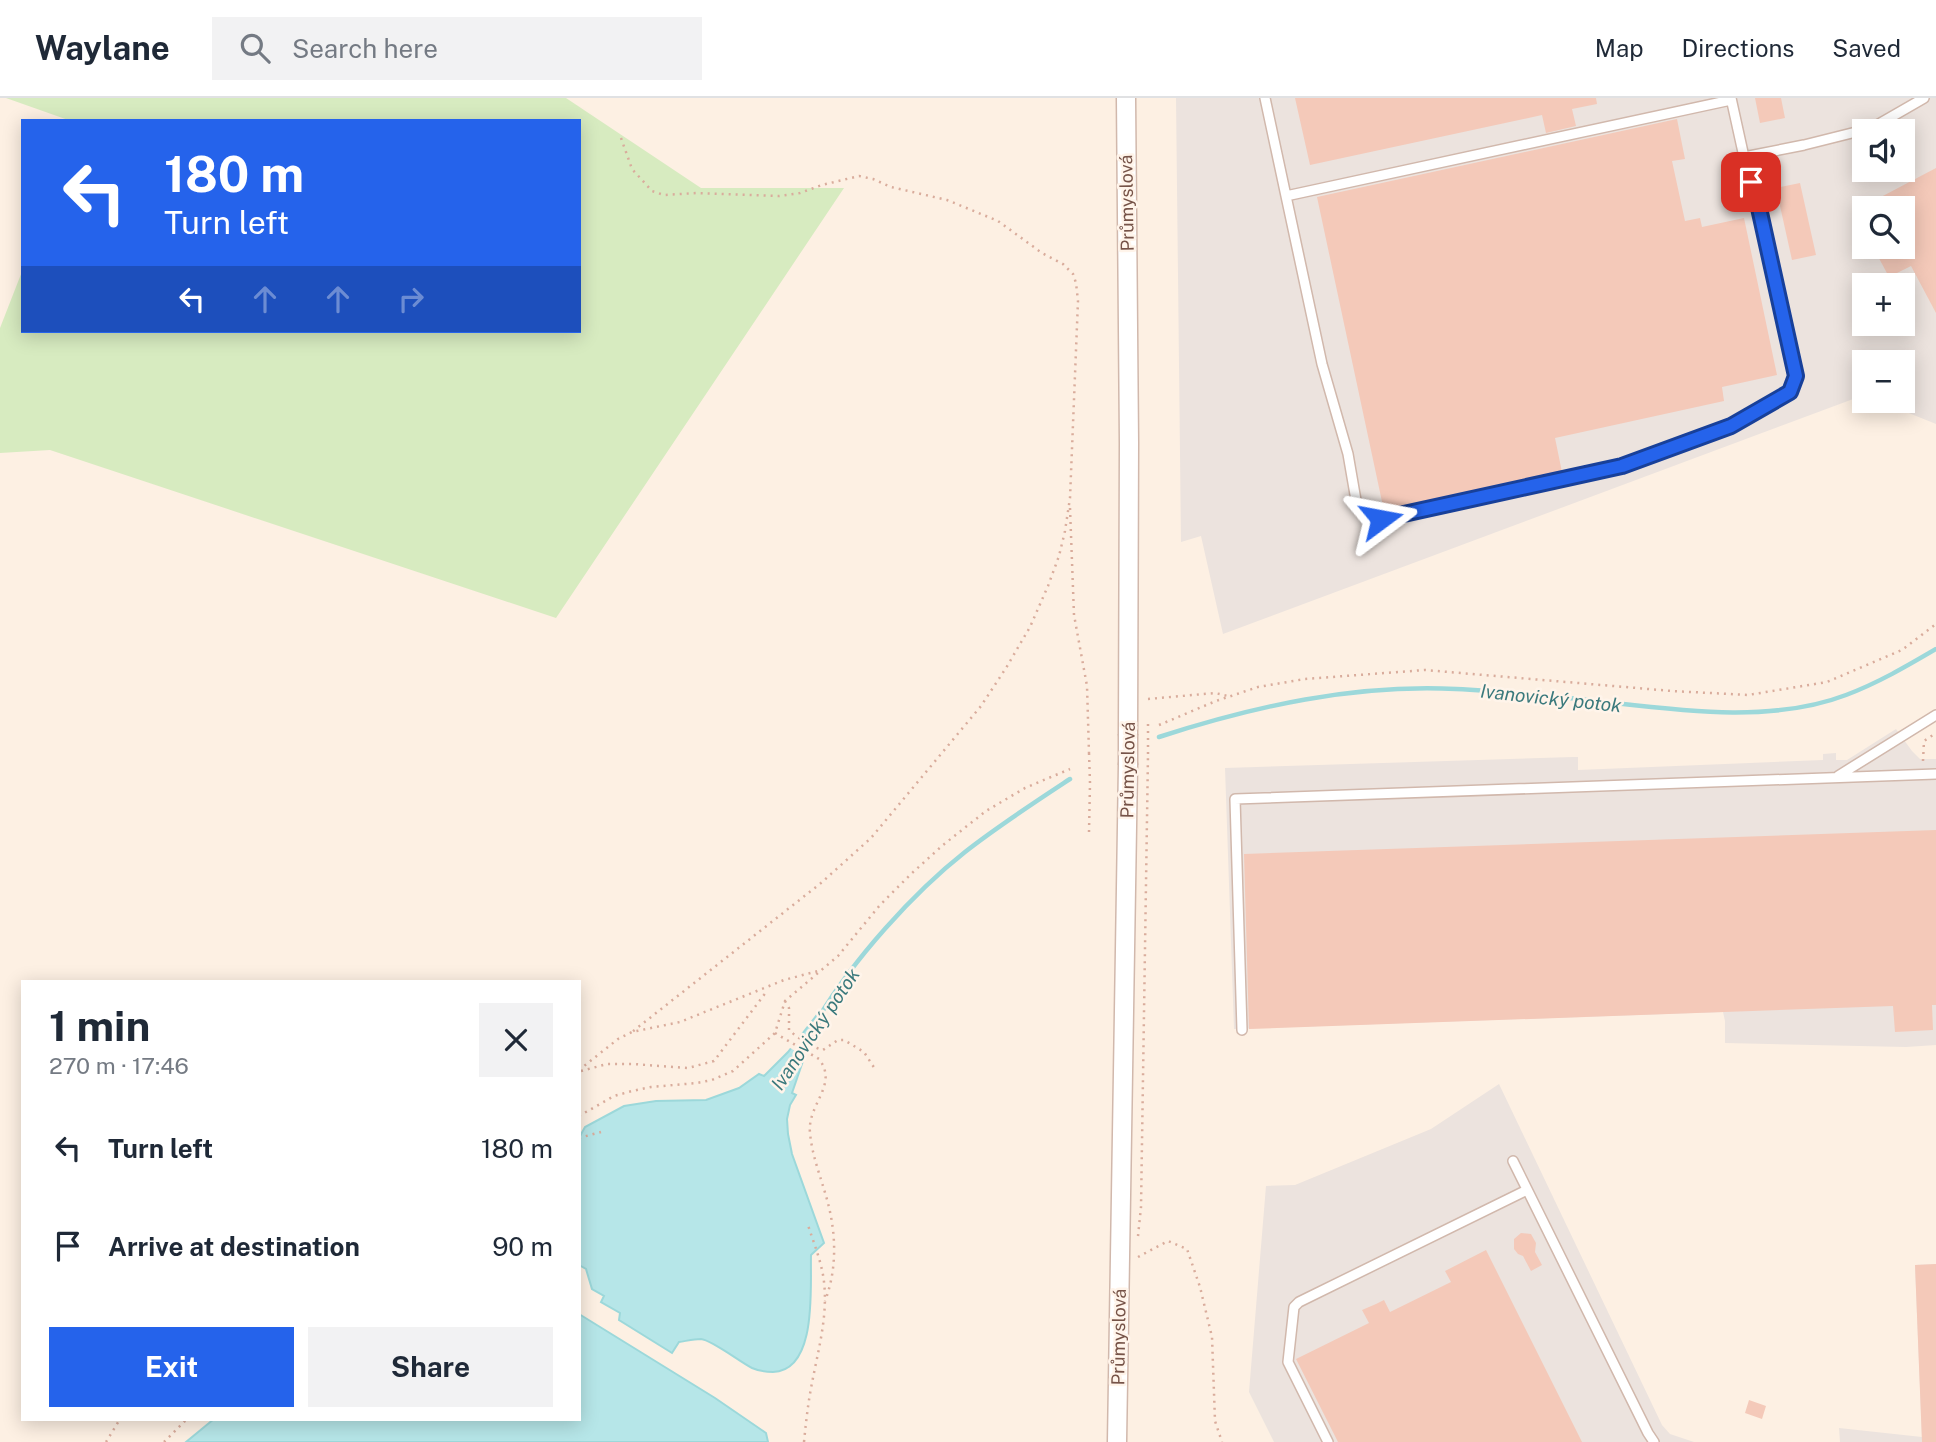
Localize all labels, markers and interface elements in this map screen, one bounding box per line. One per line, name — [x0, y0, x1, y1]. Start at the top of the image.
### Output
search box — [212, 17, 702, 80]
text: Waylane — [35, 29, 170, 67]
icon: search — [236, 29, 274, 67]
text: Search here — [292, 33, 438, 64]
text: Map — [1595, 34, 1644, 62]
text: Directions — [1682, 34, 1794, 62]
text: Saved — [1832, 34, 1901, 62]
map controls — [1852, 119, 1915, 413]
button: sound — [1852, 119, 1915, 182]
text: 180 m — [164, 145, 304, 203]
icon: left — [49, 147, 140, 238]
pin — [1721, 152, 1781, 212]
street label: Průmyslová — [1115, 154, 1138, 252]
icon: arrive — [1732, 163, 1770, 201]
button: search — [1852, 196, 1915, 259]
text: Turn left — [164, 204, 289, 241]
button: + — [1852, 273, 1915, 336]
icon: left — [173, 280, 211, 318]
icon: ahead — [246, 280, 284, 318]
icon: ahead — [319, 280, 357, 318]
icon: right — [392, 280, 430, 318]
button: − — [1852, 350, 1915, 413]
position arrow — [1344, 482, 1418, 556]
water label: Ivanovický potok — [1479, 680, 1623, 716]
street label: Průmyslová — [1116, 721, 1139, 819]
water label: Ivanovický potok — [766, 963, 864, 1094]
text: 1 min — [49, 1001, 150, 1050]
button: close — [479, 1003, 553, 1077]
text: 270 m · 17:46 — [49, 1052, 189, 1079]
icon: left — [49, 1129, 87, 1167]
text: Turn left — [108, 1133, 213, 1164]
text: 180 m — [481, 1133, 553, 1164]
icon: arrive — [49, 1227, 87, 1265]
text: Arrive at destination — [108, 1231, 360, 1262]
text: 90 m — [492, 1231, 553, 1262]
street label: Průmyslová — [1107, 1288, 1130, 1386]
button: Exit — [49, 1327, 294, 1407]
button: Share — [308, 1327, 553, 1407]

